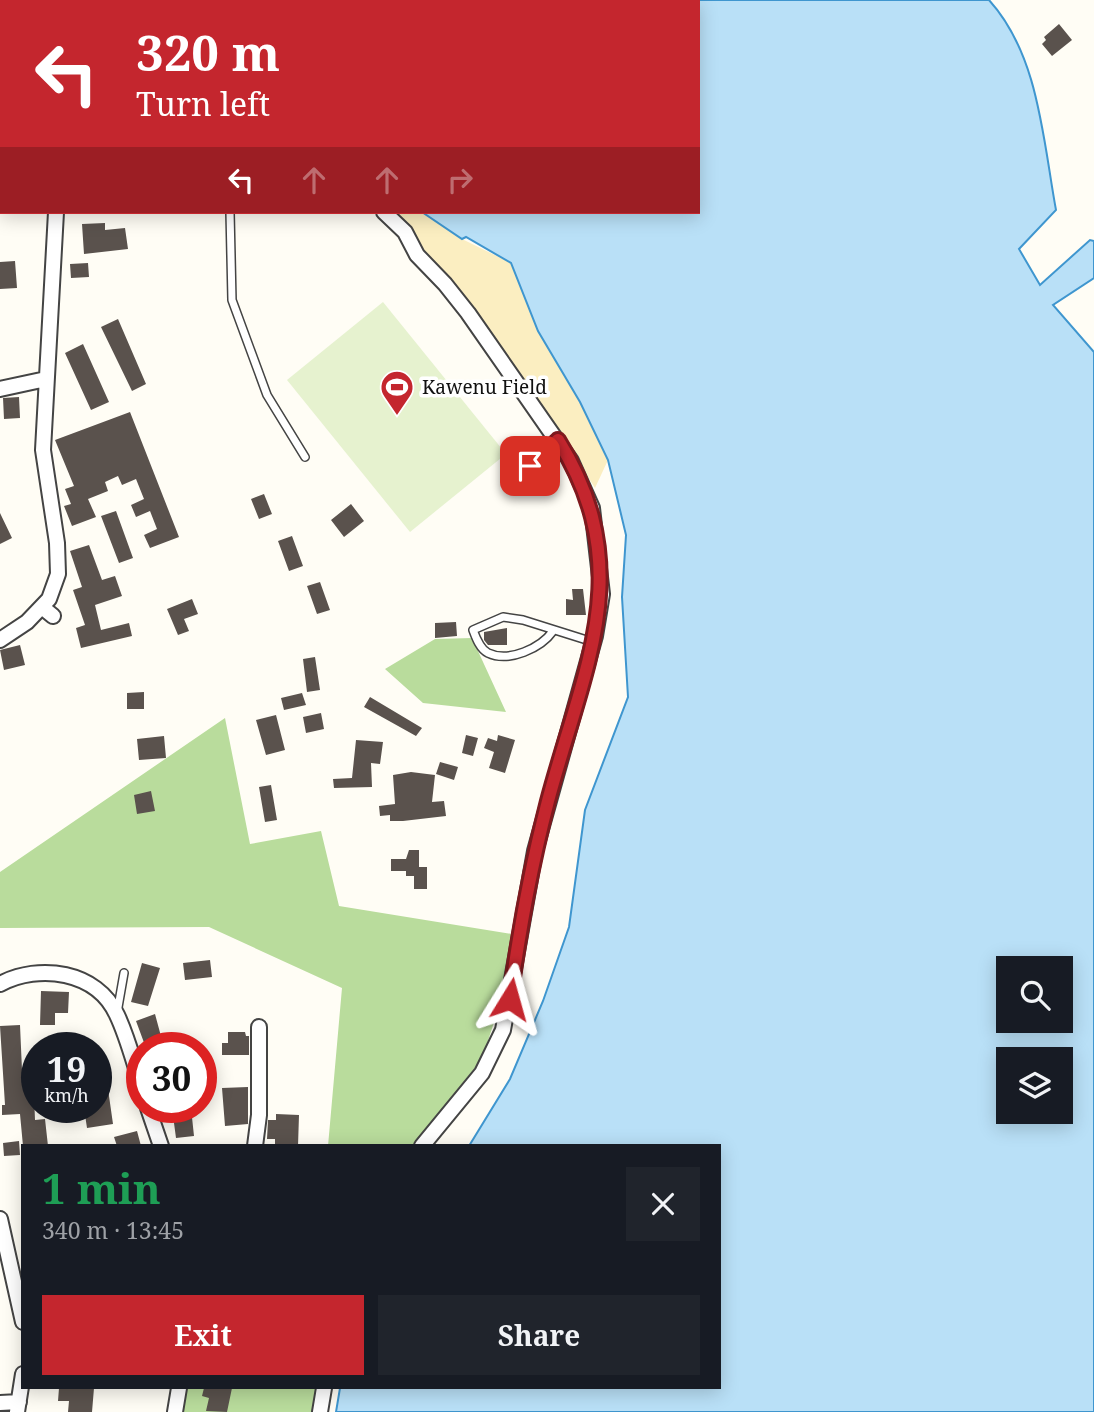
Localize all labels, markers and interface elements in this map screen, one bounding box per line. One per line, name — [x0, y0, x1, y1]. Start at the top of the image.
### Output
text: 320 m — [136, 19, 280, 85]
icon: left — [21, 28, 112, 119]
text: Turn left — [136, 82, 270, 125]
icon: left — [222, 161, 260, 199]
icon: ahead — [295, 161, 333, 199]
icon: ahead — [368, 161, 406, 199]
icon: right — [441, 161, 479, 199]
sports icon: Kawenu Field — [378, 368, 416, 417]
place label: Kawenu Field — [422, 374, 547, 400]
pin — [500, 436, 560, 496]
icon: arrive — [511, 447, 549, 485]
map controls — [996, 956, 1073, 1124]
button: search — [996, 956, 1073, 1033]
position arrow — [473, 962, 547, 1036]
speed limit sign: 30 — [126, 1032, 217, 1123]
text: 19 — [47, 1045, 86, 1092]
button: layers — [996, 1047, 1073, 1124]
text: km/h — [44, 1083, 89, 1107]
text: 1 min — [42, 1159, 161, 1216]
button: close — [626, 1167, 700, 1241]
text: 340 m · 13:45 — [42, 1214, 184, 1246]
button: Exit — [42, 1295, 364, 1375]
button: Share — [378, 1295, 700, 1375]

